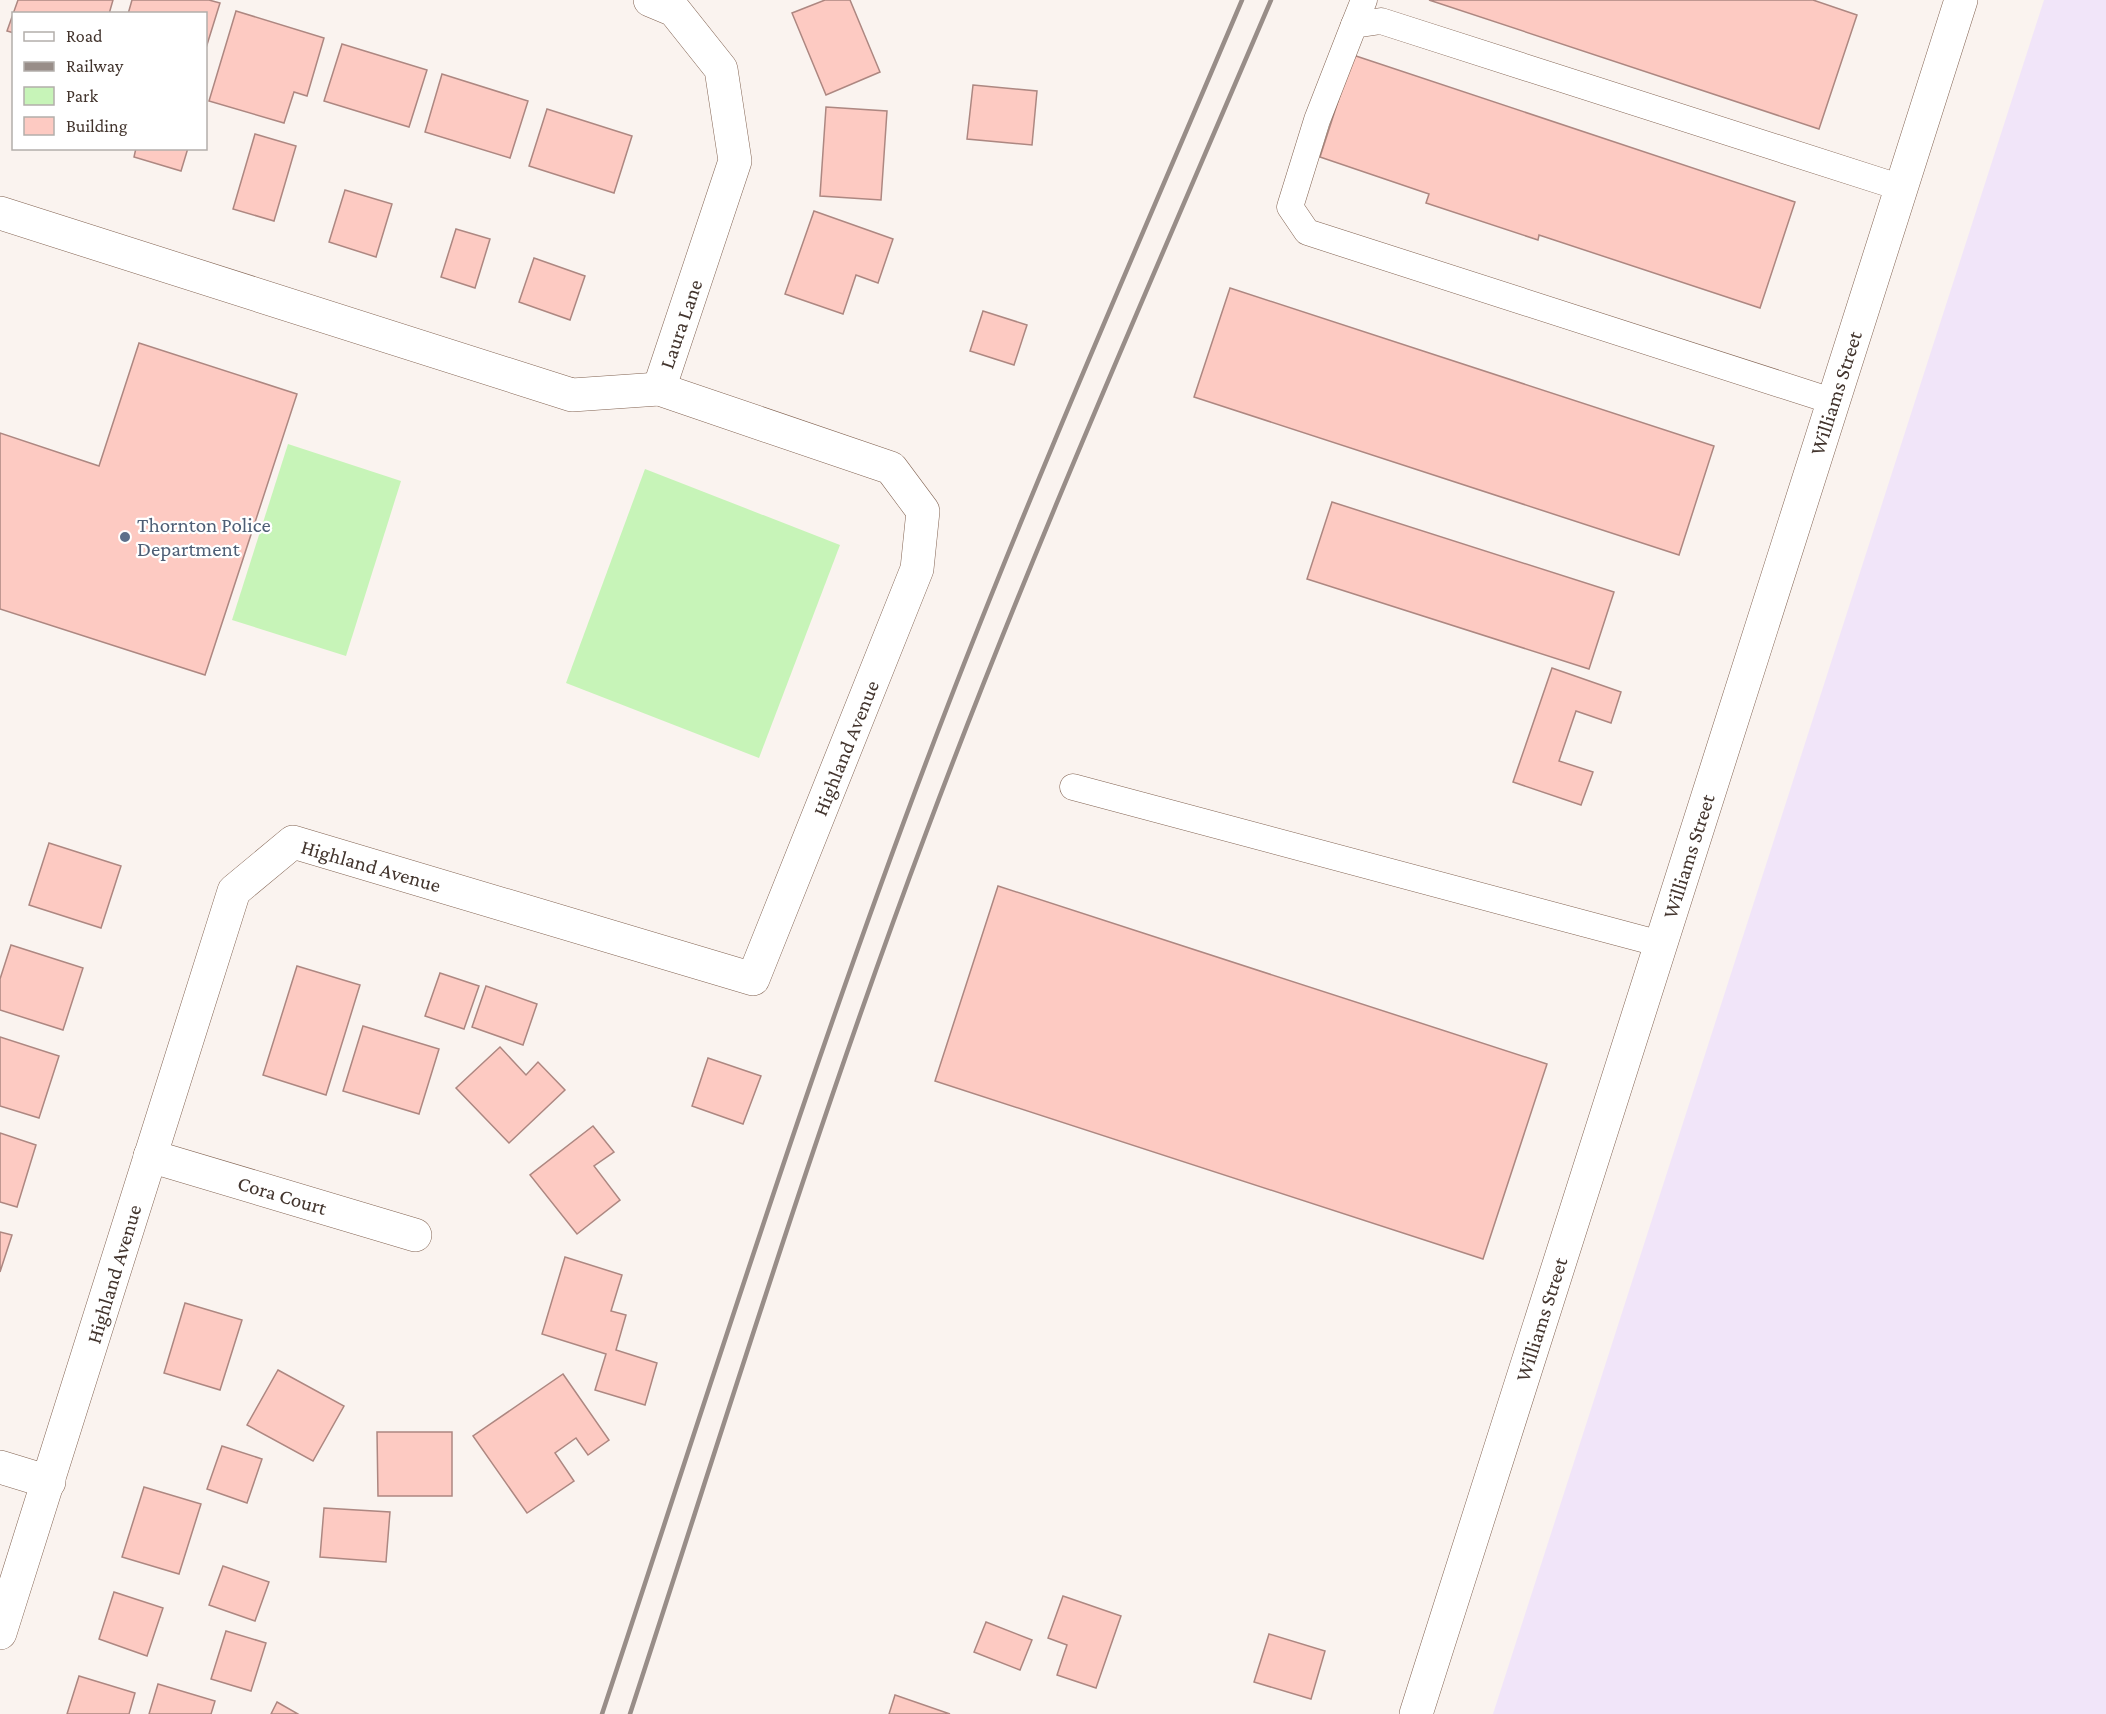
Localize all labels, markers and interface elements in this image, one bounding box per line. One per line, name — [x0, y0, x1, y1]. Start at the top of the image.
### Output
legend — [12, 12, 207, 150]
text: Road — [66, 26, 103, 46]
text: Railway — [66, 56, 124, 76]
text: Park — [66, 86, 98, 106]
text: Building — [66, 116, 128, 136]
street label: Laura Lane — [655, 276, 707, 372]
street label: Williams Street — [1805, 327, 1867, 458]
place label: Thornton Police Department — [137, 513, 271, 561]
marker: Thornton Police Department — [118, 530, 132, 544]
street label: Highland Avenue — [808, 677, 884, 819]
street label: Williams Street — [1658, 790, 1720, 921]
street label: Highland Avenue — [298, 835, 444, 897]
street label: Cora Court — [235, 1171, 331, 1220]
street label: Highland Avenue — [81, 1202, 147, 1346]
street label: Williams Street — [1510, 1253, 1573, 1385]

